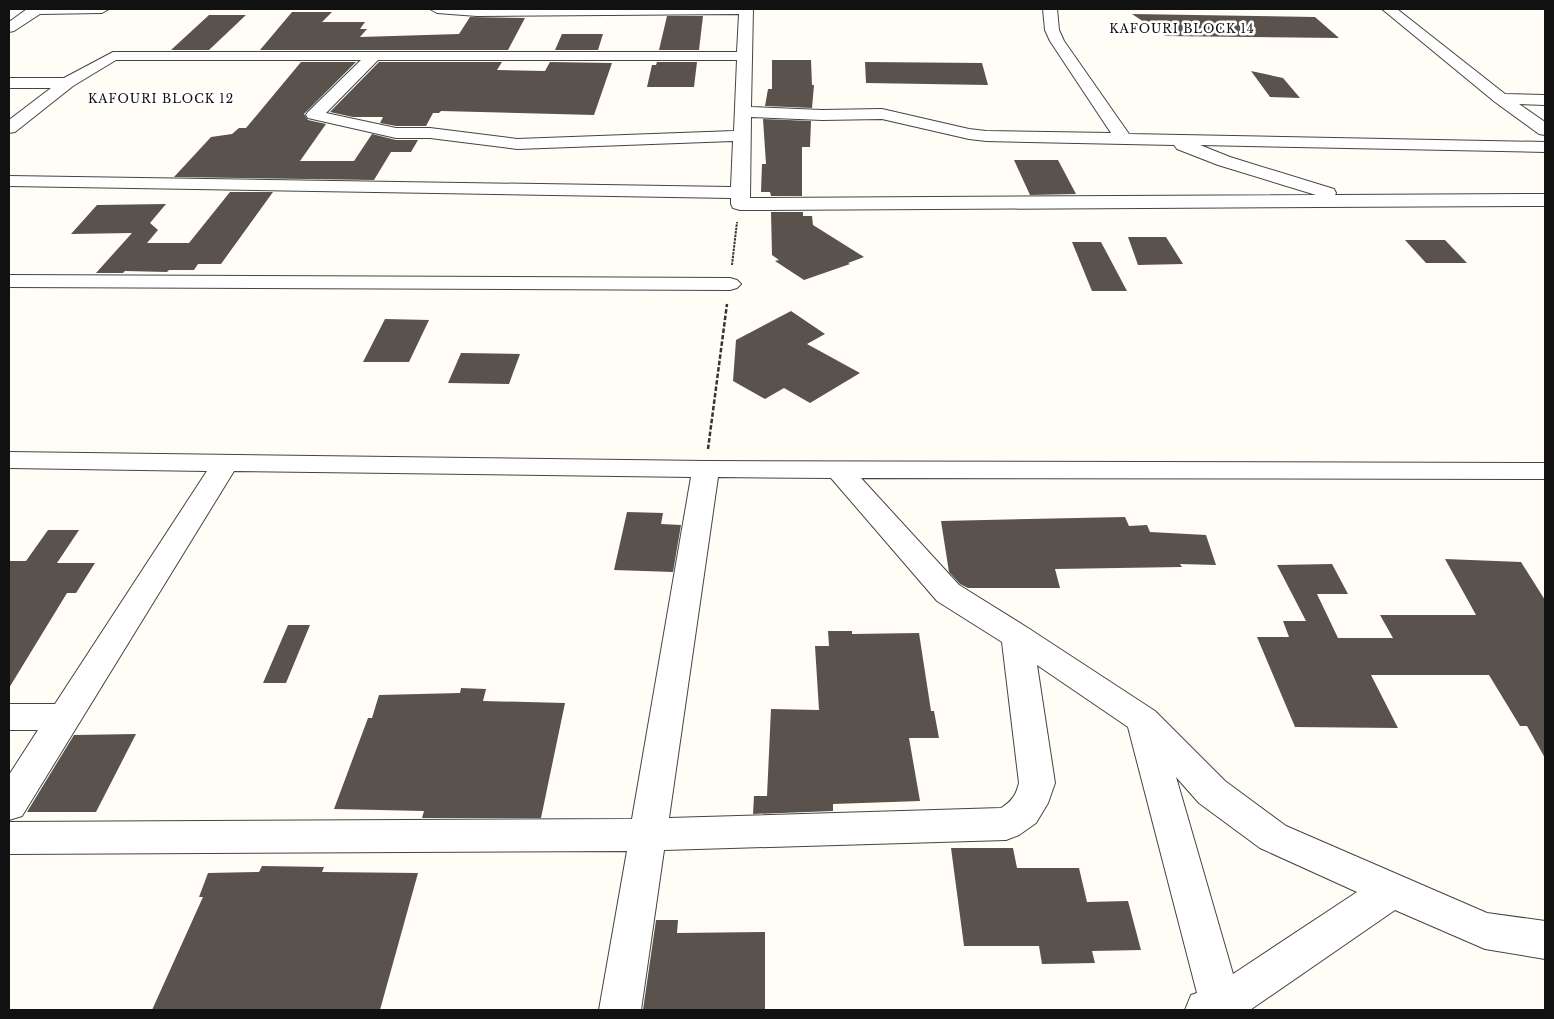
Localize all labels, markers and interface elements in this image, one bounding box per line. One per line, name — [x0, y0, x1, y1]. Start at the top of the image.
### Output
district label: KAFOURI BLOCK 14 — [1109, 21, 1255, 36]
district label: KAFOURI BLOCK 12 — [88, 91, 234, 106]

